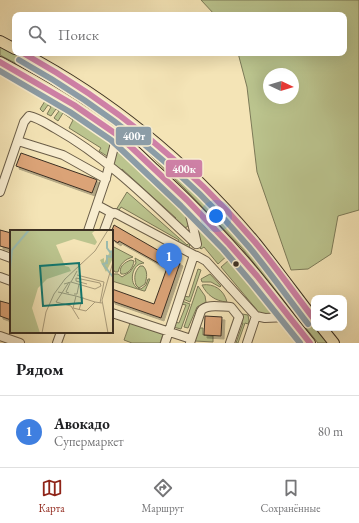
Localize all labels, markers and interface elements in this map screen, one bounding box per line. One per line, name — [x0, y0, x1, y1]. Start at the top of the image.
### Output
search box — [12, 12, 347, 56]
icon: search — [26, 23, 48, 45]
text: Поиск — [58, 25, 99, 44]
north arrow — [263, 68, 299, 104]
line badge: 400т — [115, 126, 152, 146]
text: 400т — [123, 129, 145, 143]
line badge: 400к — [165, 159, 203, 178]
text: 400к — [172, 162, 197, 176]
your location — [206, 206, 226, 226]
inset map — [10, 230, 113, 333]
pin: 1 — [156, 243, 182, 276]
unlabelled marker — [231, 259, 241, 269]
map controls — [311, 295, 347, 331]
button: layers — [311, 295, 347, 331]
text: Рядом — [16, 358, 64, 380]
text: Авокадо — [54, 414, 110, 433]
text: 1 — [26, 423, 32, 440]
text: 80 m — [318, 423, 343, 440]
text: Супермаркет — [54, 433, 124, 450]
tab: Карта — [38, 477, 65, 515]
tab: Маршрут — [142, 477, 184, 515]
tab: Сохранённые — [261, 477, 321, 515]

